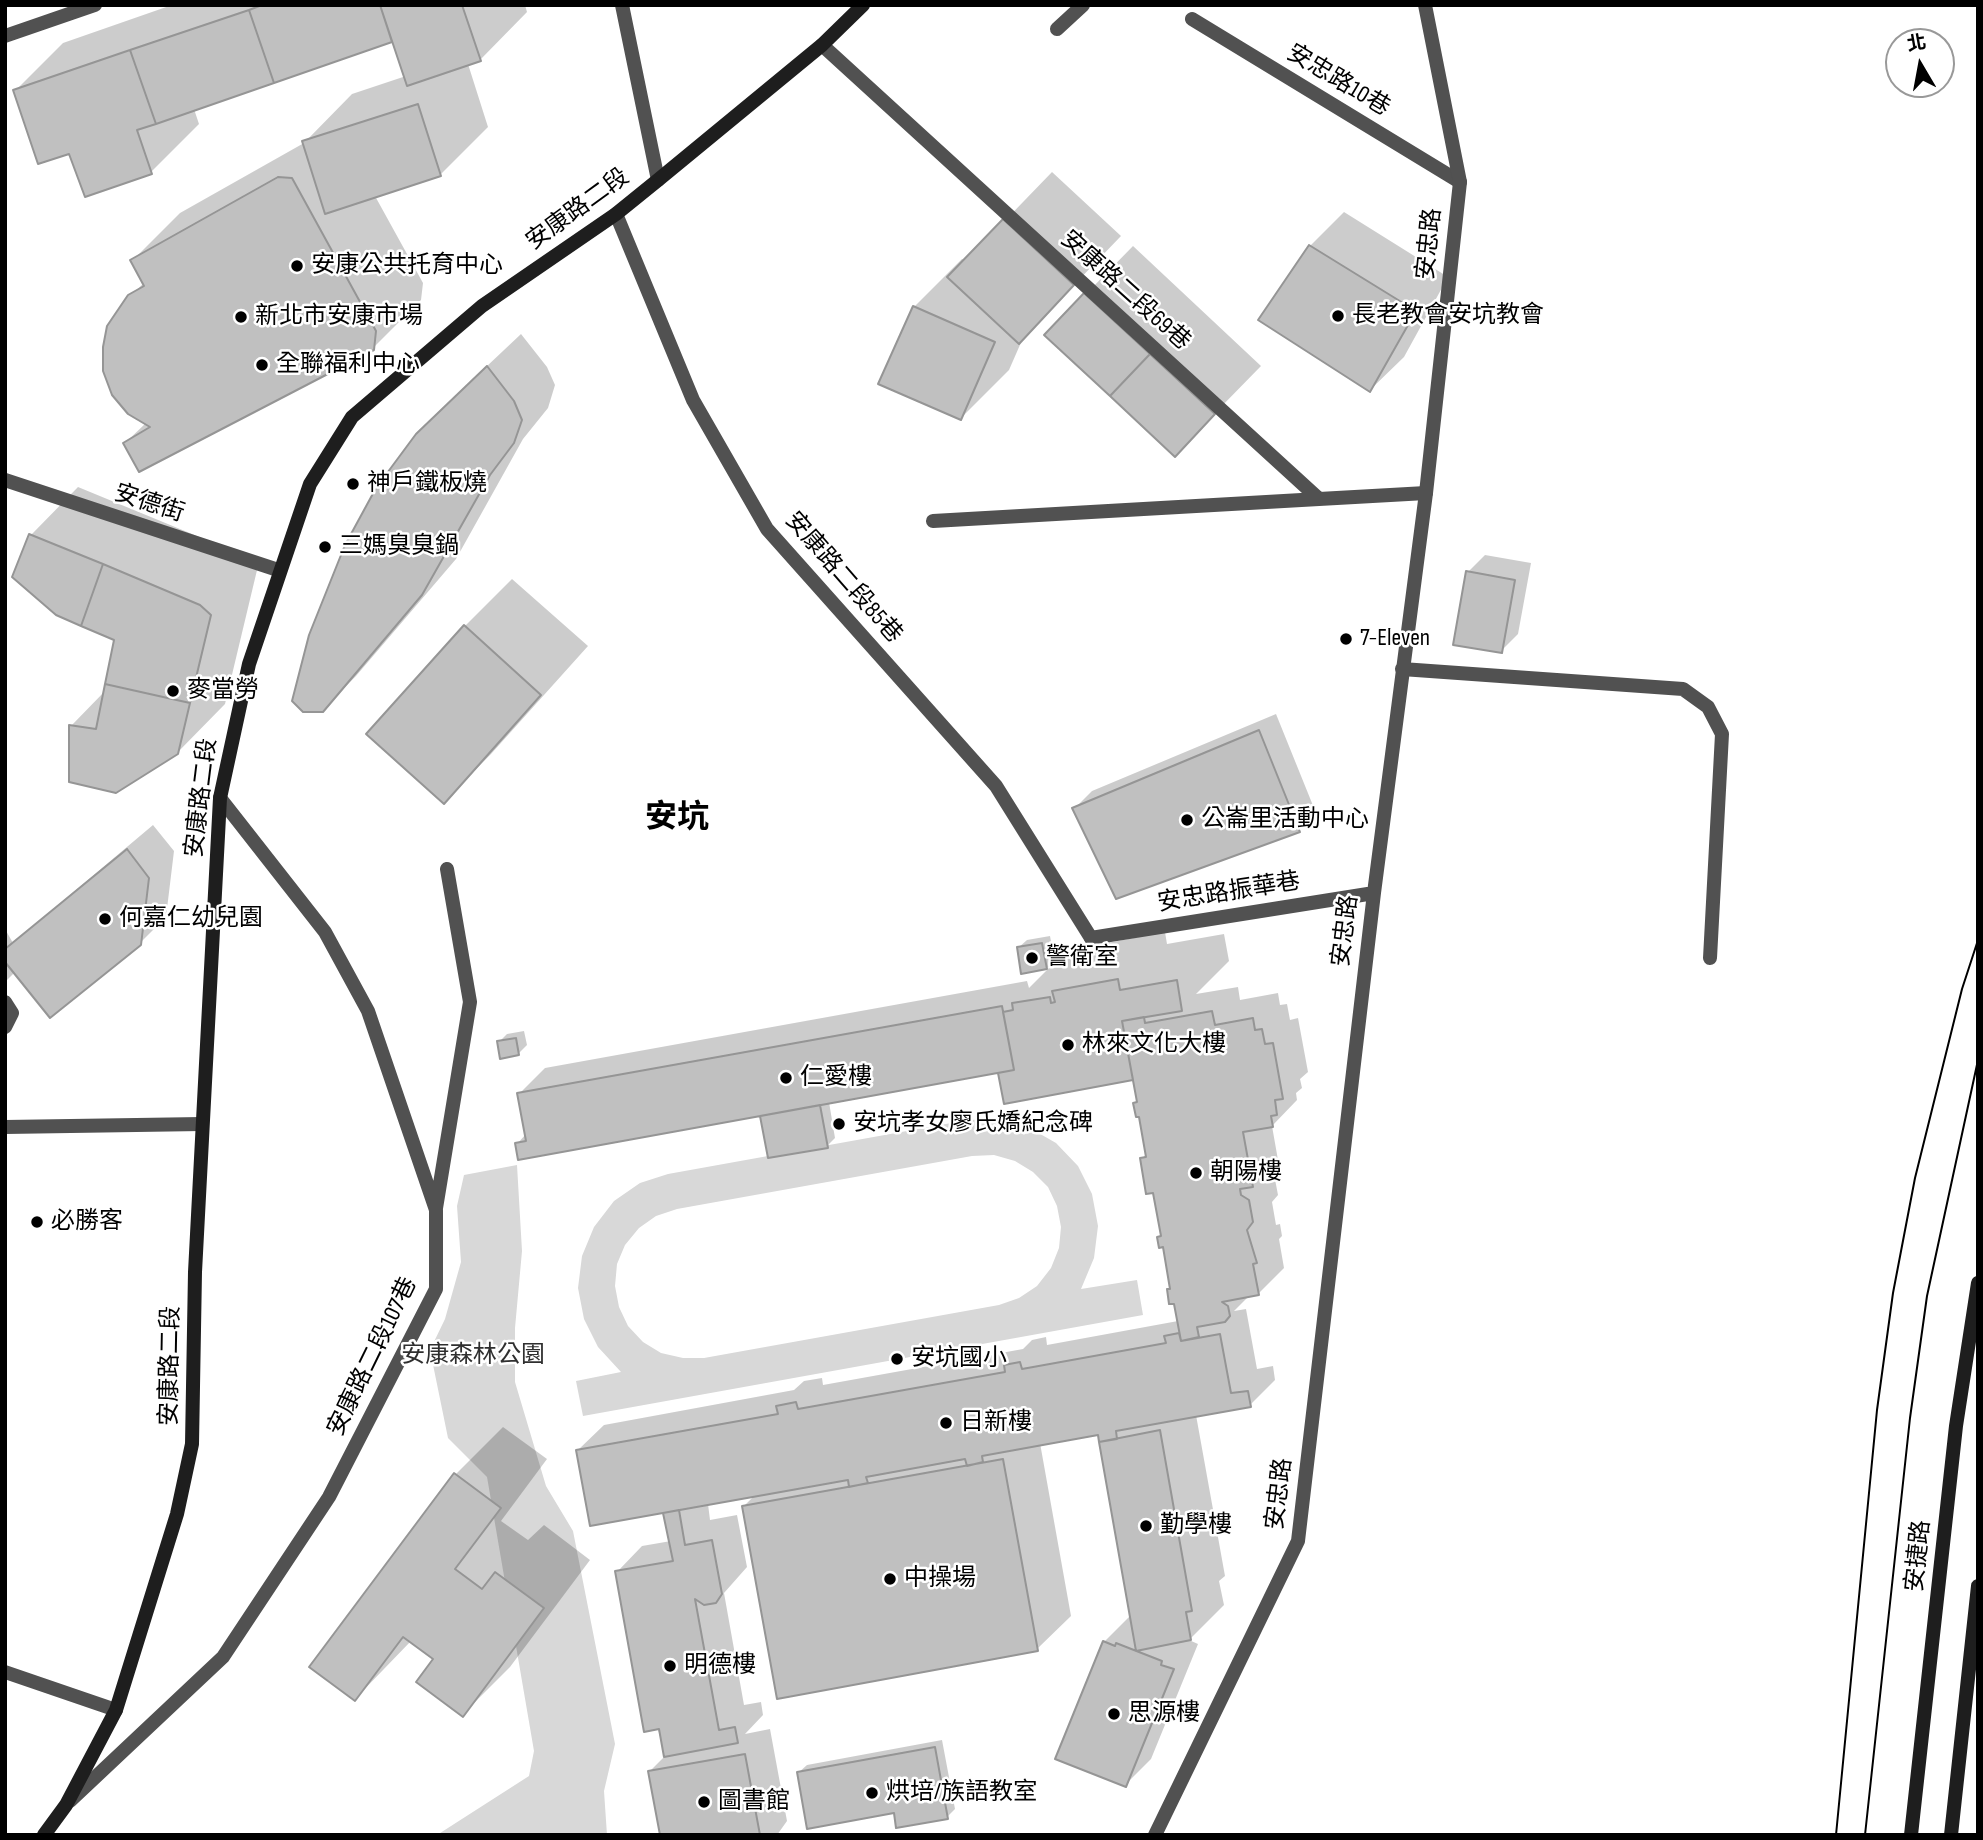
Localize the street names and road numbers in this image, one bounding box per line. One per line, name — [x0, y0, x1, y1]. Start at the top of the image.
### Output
street label: 安忠路10巷 — [1281, 39, 1395, 123]
street label: 安康路二段 — [521, 163, 635, 257]
street label: 安忠路 — [1412, 207, 1448, 281]
street label: 安康路二段69巷 — [1054, 225, 1196, 357]
street label: 安德街 — [110, 479, 188, 529]
street label: 安康路二段85巷 — [778, 507, 908, 649]
street label: 安康路二段 — [180, 737, 224, 859]
street label: 安忠路振華巷 — [1156, 868, 1302, 918]
street label: 安忠路 — [1327, 894, 1365, 968]
street label: 安康路二段107巷 — [322, 1273, 424, 1441]
street label: 安康路二段 — [156, 1306, 186, 1426]
street label: 安忠路 — [1261, 1457, 1299, 1531]
street label: 安捷路 — [1901, 1519, 1937, 1593]

